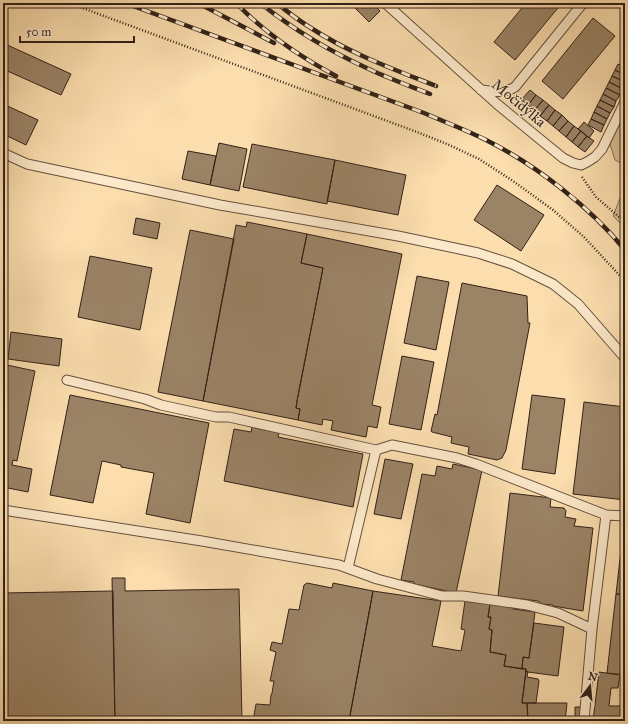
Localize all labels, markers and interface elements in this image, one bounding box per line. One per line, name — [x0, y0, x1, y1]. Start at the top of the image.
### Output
scale bar — [20, 18, 134, 44]
text: 50 m — [26, 25, 51, 39]
street label: Močidýlka — [488, 75, 550, 131]
north arrow — [570, 666, 610, 706]
text: N — [586, 669, 600, 685]

